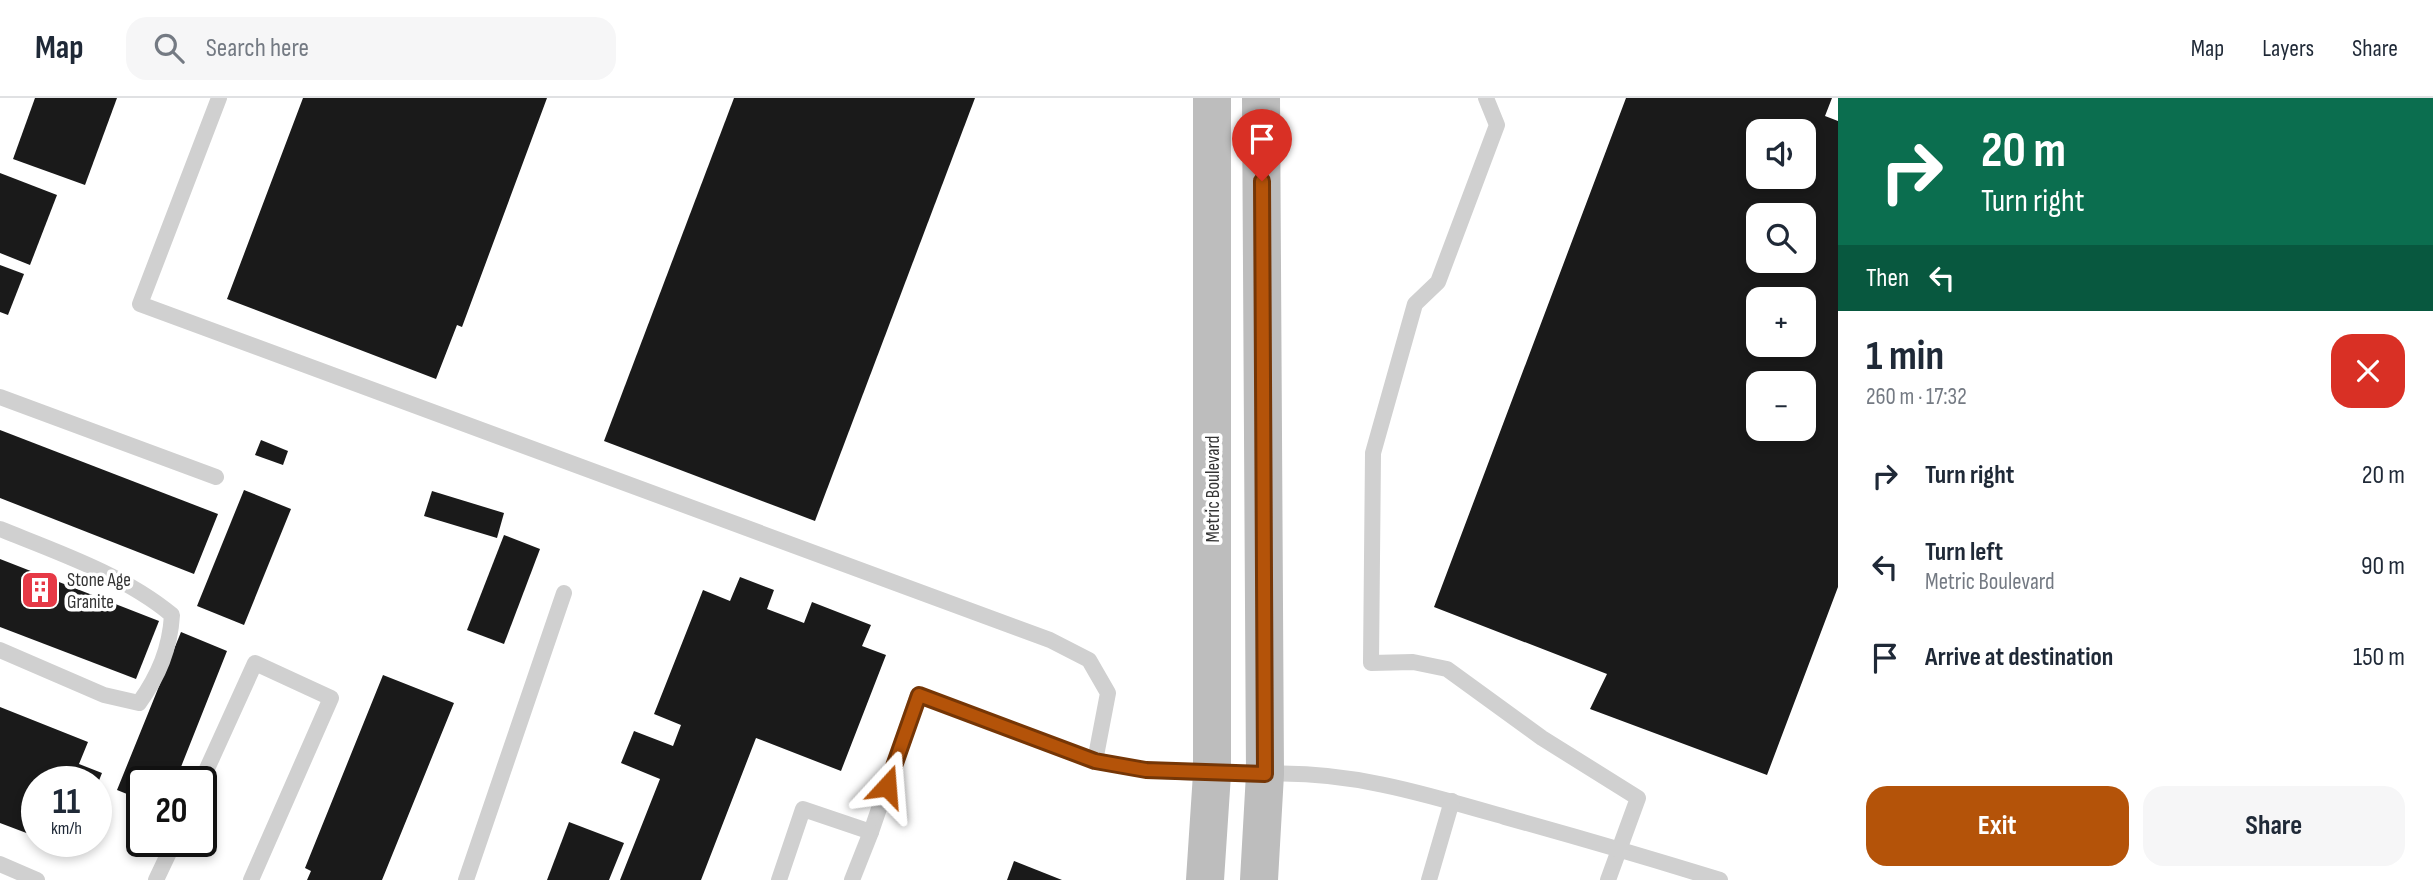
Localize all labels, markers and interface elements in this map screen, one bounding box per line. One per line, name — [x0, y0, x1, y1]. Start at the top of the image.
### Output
search box — [126, 17, 616, 80]
text: Map — [35, 28, 84, 68]
icon: search — [150, 29, 188, 67]
text: Search here — [206, 33, 309, 64]
text: Map — [2191, 34, 2224, 63]
text: Layers — [2262, 34, 2314, 63]
text: Share — [2352, 34, 2398, 63]
pin — [1232, 109, 1292, 181]
map controls — [1746, 119, 1816, 441]
button: sound — [1746, 119, 1816, 189]
icon: arrive — [1243, 120, 1281, 158]
text: 20 m — [1981, 122, 2066, 181]
icon: right — [1866, 126, 1957, 217]
text: Turn right — [1981, 182, 2085, 221]
button: search — [1746, 203, 1816, 273]
icon: left — [1923, 259, 1961, 297]
text: Then — [1866, 263, 1909, 294]
button: + — [1746, 287, 1816, 357]
text: 1 min — [1866, 331, 1944, 382]
button: close — [2331, 334, 2405, 408]
button: − — [1746, 371, 1816, 441]
text: 260 m · 17:32 — [1866, 383, 1967, 411]
street label: Metric Boulevard — [1202, 435, 1225, 543]
icon: right — [1866, 457, 1904, 495]
text: Turn right — [1925, 460, 2014, 491]
text: 20 m — [2362, 460, 2405, 491]
text: Turn left — [1925, 537, 2003, 568]
icon: left — [1866, 548, 1904, 586]
text: 90 m — [2361, 551, 2405, 582]
text: Metric Boulevard — [1925, 568, 2055, 596]
building icon: Stone Age Granite — [19, 569, 61, 611]
place label: Stone Age Granite — [67, 569, 131, 614]
icon: arrive — [1866, 639, 1904, 677]
text: Arrive at destination — [1925, 642, 2113, 673]
text: 150 m — [2353, 642, 2405, 673]
position arrow — [850, 749, 924, 823]
speed limit sign: 20 — [126, 766, 217, 857]
text: 11 — [53, 781, 80, 824]
button: Exit — [1866, 786, 2129, 866]
button: Share — [2143, 786, 2405, 866]
text: km/h — [51, 818, 82, 839]

